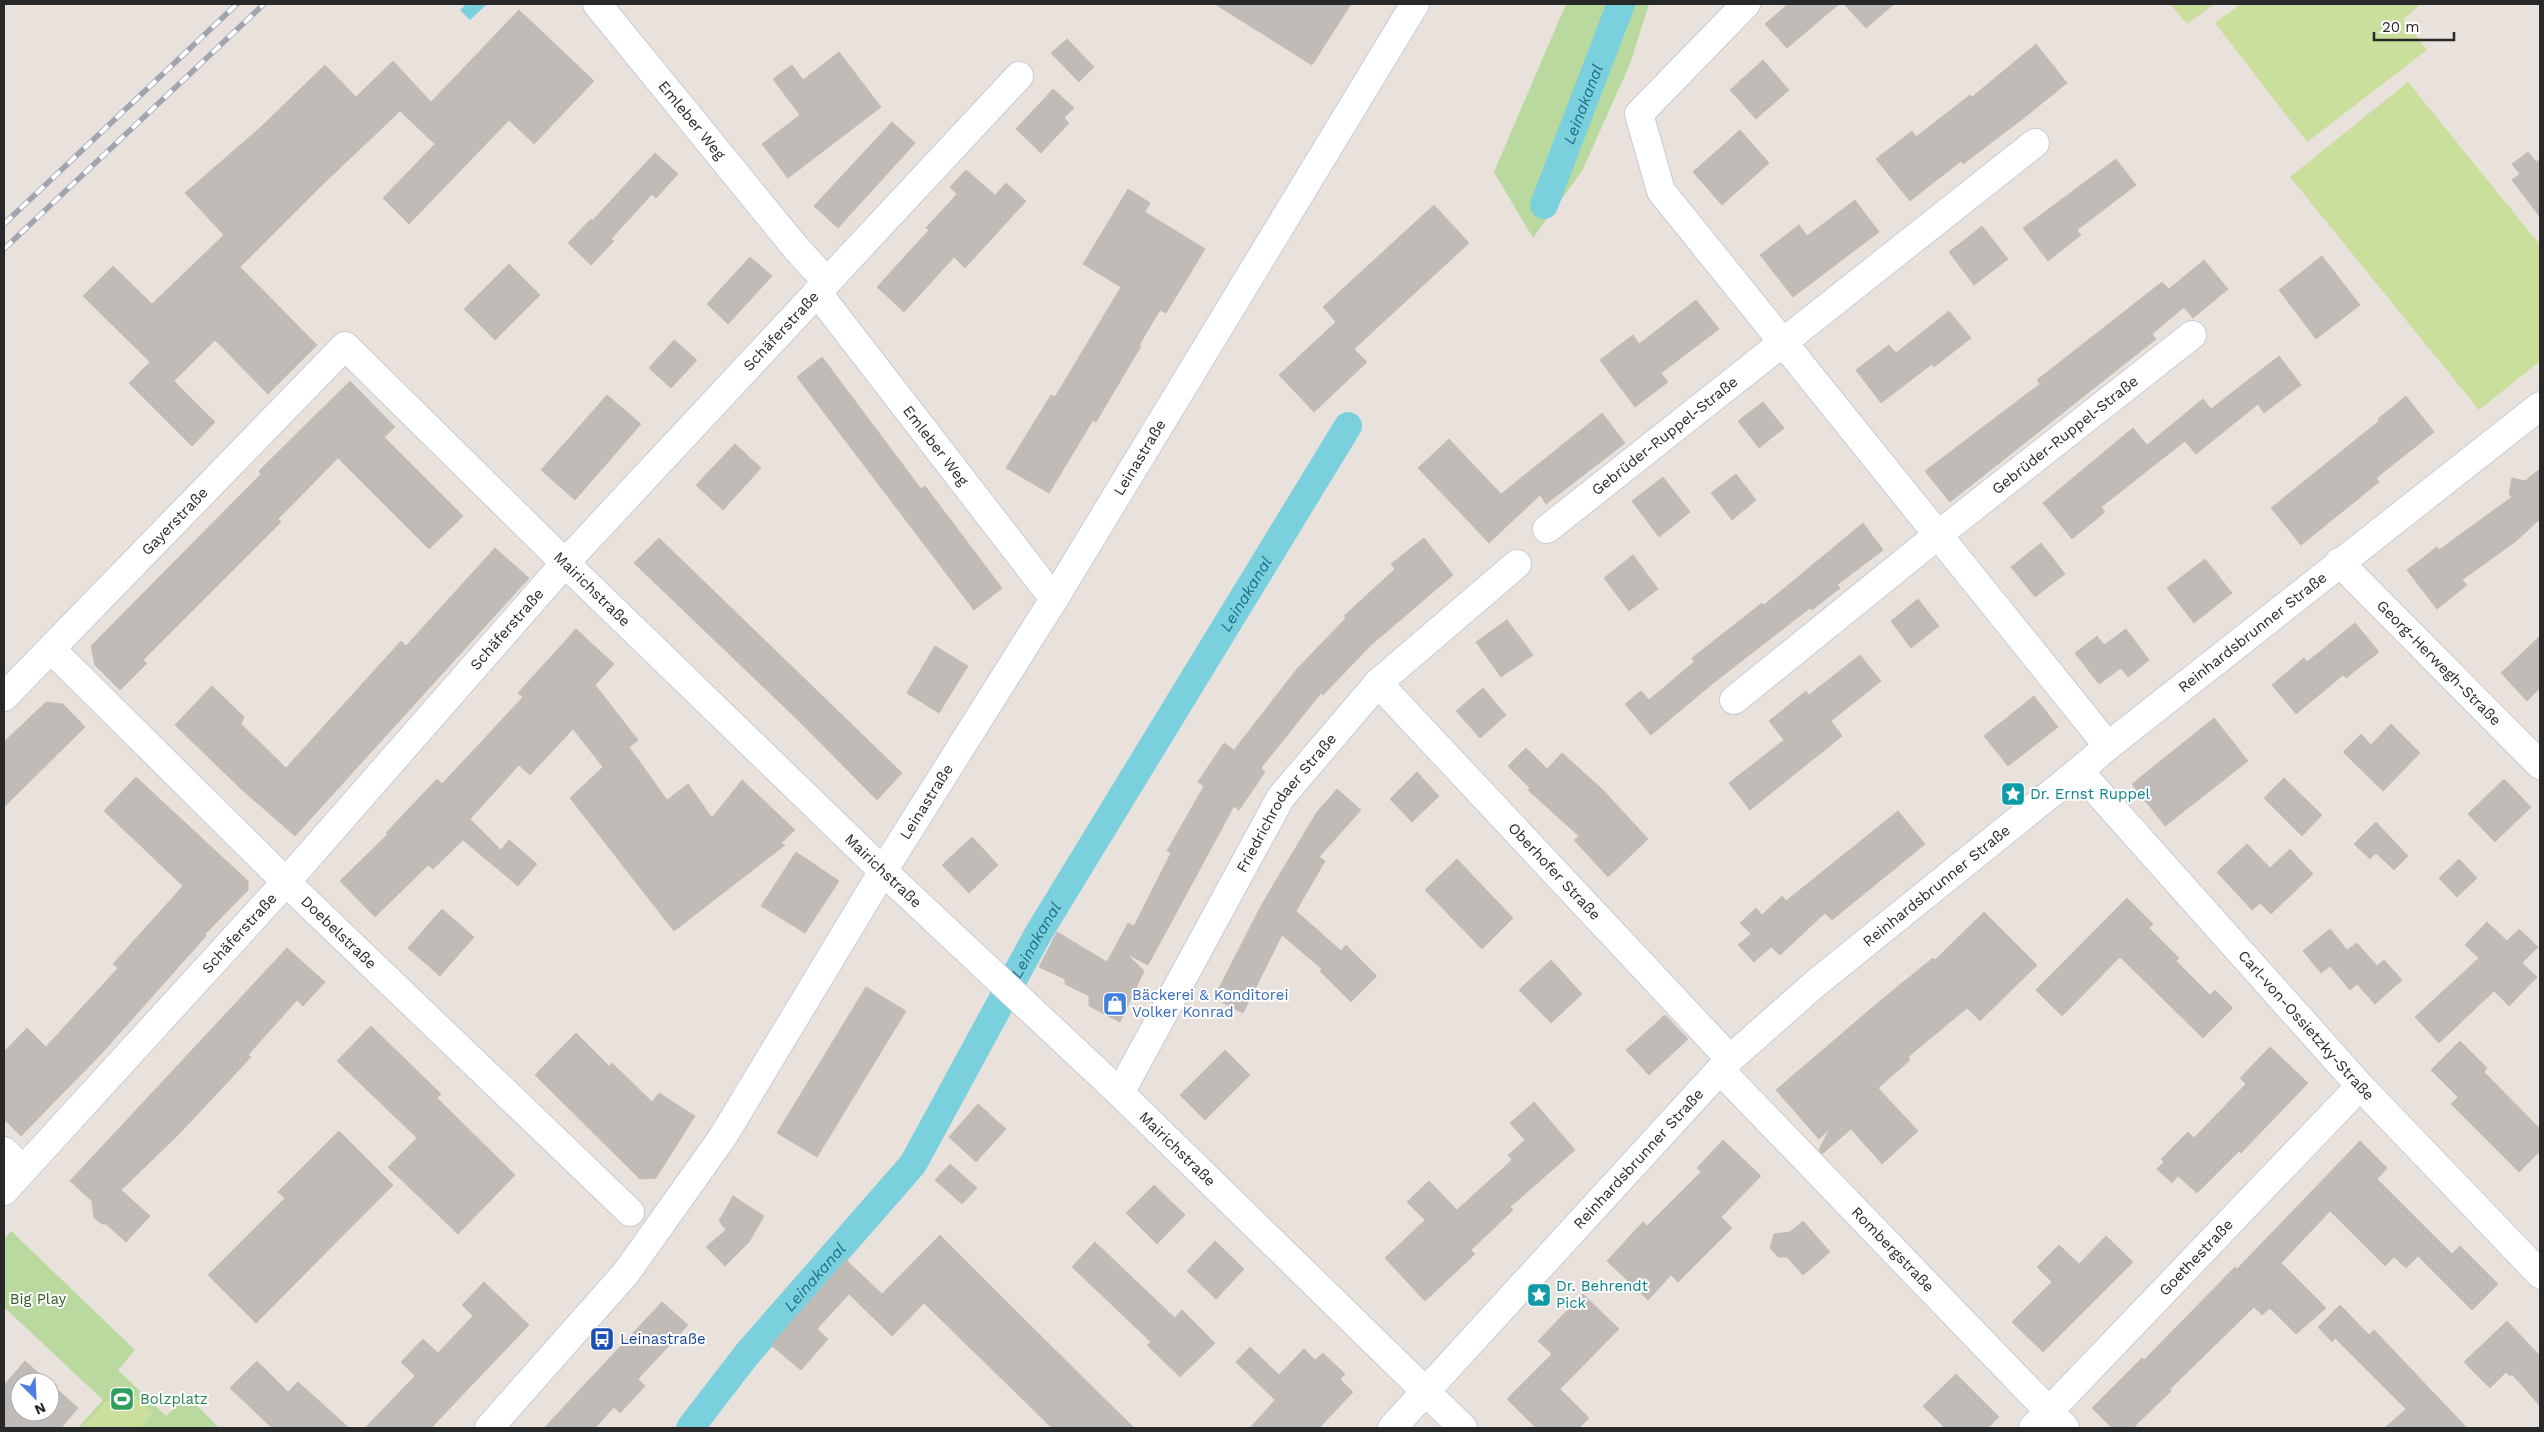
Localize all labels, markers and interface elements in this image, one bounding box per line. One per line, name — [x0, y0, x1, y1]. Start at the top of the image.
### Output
scale bar — [2374, 10, 2454, 42]
text: 20 m — [2382, 18, 2420, 36]
water label: Leinakanal — [1559, 61, 1607, 147]
street label: Emleber Weg — [654, 77, 729, 163]
street label: Schäferstraße — [740, 288, 823, 375]
street label: Gebrüder-Ruppel-Straße — [1988, 372, 2142, 498]
street label: Gebrüder-Ruppel-Straße — [1588, 373, 1741, 499]
street label: Emleber Weg — [899, 402, 972, 489]
street label: Leinastraße — [1110, 416, 1170, 499]
street label: Gayerstraße — [138, 484, 212, 559]
street label: Mairichstraße — [550, 548, 634, 630]
water label: Leinakanal — [1216, 553, 1276, 635]
street label: Reinhardsbrunner Straße — [2175, 568, 2330, 696]
street label: Schäferstraße — [466, 585, 547, 674]
street label: Georg-Herwegh-Straße — [2373, 596, 2505, 729]
street label: Friedrichrodaer Straße — [1233, 730, 1340, 876]
street label: Leinastraße — [896, 761, 957, 843]
place icon: Dr. Ernst Ruppel — [2000, 781, 2026, 807]
place label: Dr. Ernst Ruppel — [2030, 785, 2151, 803]
street label: Oberhofer Straße — [1504, 819, 1604, 924]
street label: Reinhardsbrunner Straße — [1859, 821, 2014, 951]
street label: Mairichstraße — [841, 830, 925, 912]
street label: Schäferstraße — [198, 889, 280, 977]
street label: Doebelstraße — [297, 892, 380, 973]
water label: Leinakanal — [1007, 899, 1065, 981]
street label: Carl-von-Ossietzky-Straße — [2234, 947, 2378, 1104]
place label: Bäckerei & Konditorei Volker Konrad — [1132, 986, 1288, 1021]
shop icon: Bäckerei & Konditorei Volker Konrad — [1102, 991, 1128, 1017]
street label: Reinhardsbrunner Straße — [1570, 1085, 1707, 1233]
street label: Mairichstraße — [1135, 1108, 1219, 1190]
street label: Rombergstraße — [1848, 1203, 1938, 1296]
street label: Goethestraße — [2155, 1215, 2237, 1299]
water label: Leinakanal — [780, 1239, 850, 1315]
place label: Dr. Behrendt Pick — [1556, 1277, 1649, 1312]
place icon: Dr. Behrendt Pick — [1526, 1282, 1552, 1308]
park label: Big Play — [10, 1290, 66, 1308]
bus stop icon: Leinastraße — [589, 1326, 615, 1352]
place label: Leinastraße — [620, 1330, 706, 1348]
north arrow — [10, 1372, 60, 1422]
sports icon: Bolzplatz — [109, 1386, 135, 1412]
place label: Bolzplatz — [140, 1390, 208, 1408]
text: N — [32, 1399, 48, 1418]

